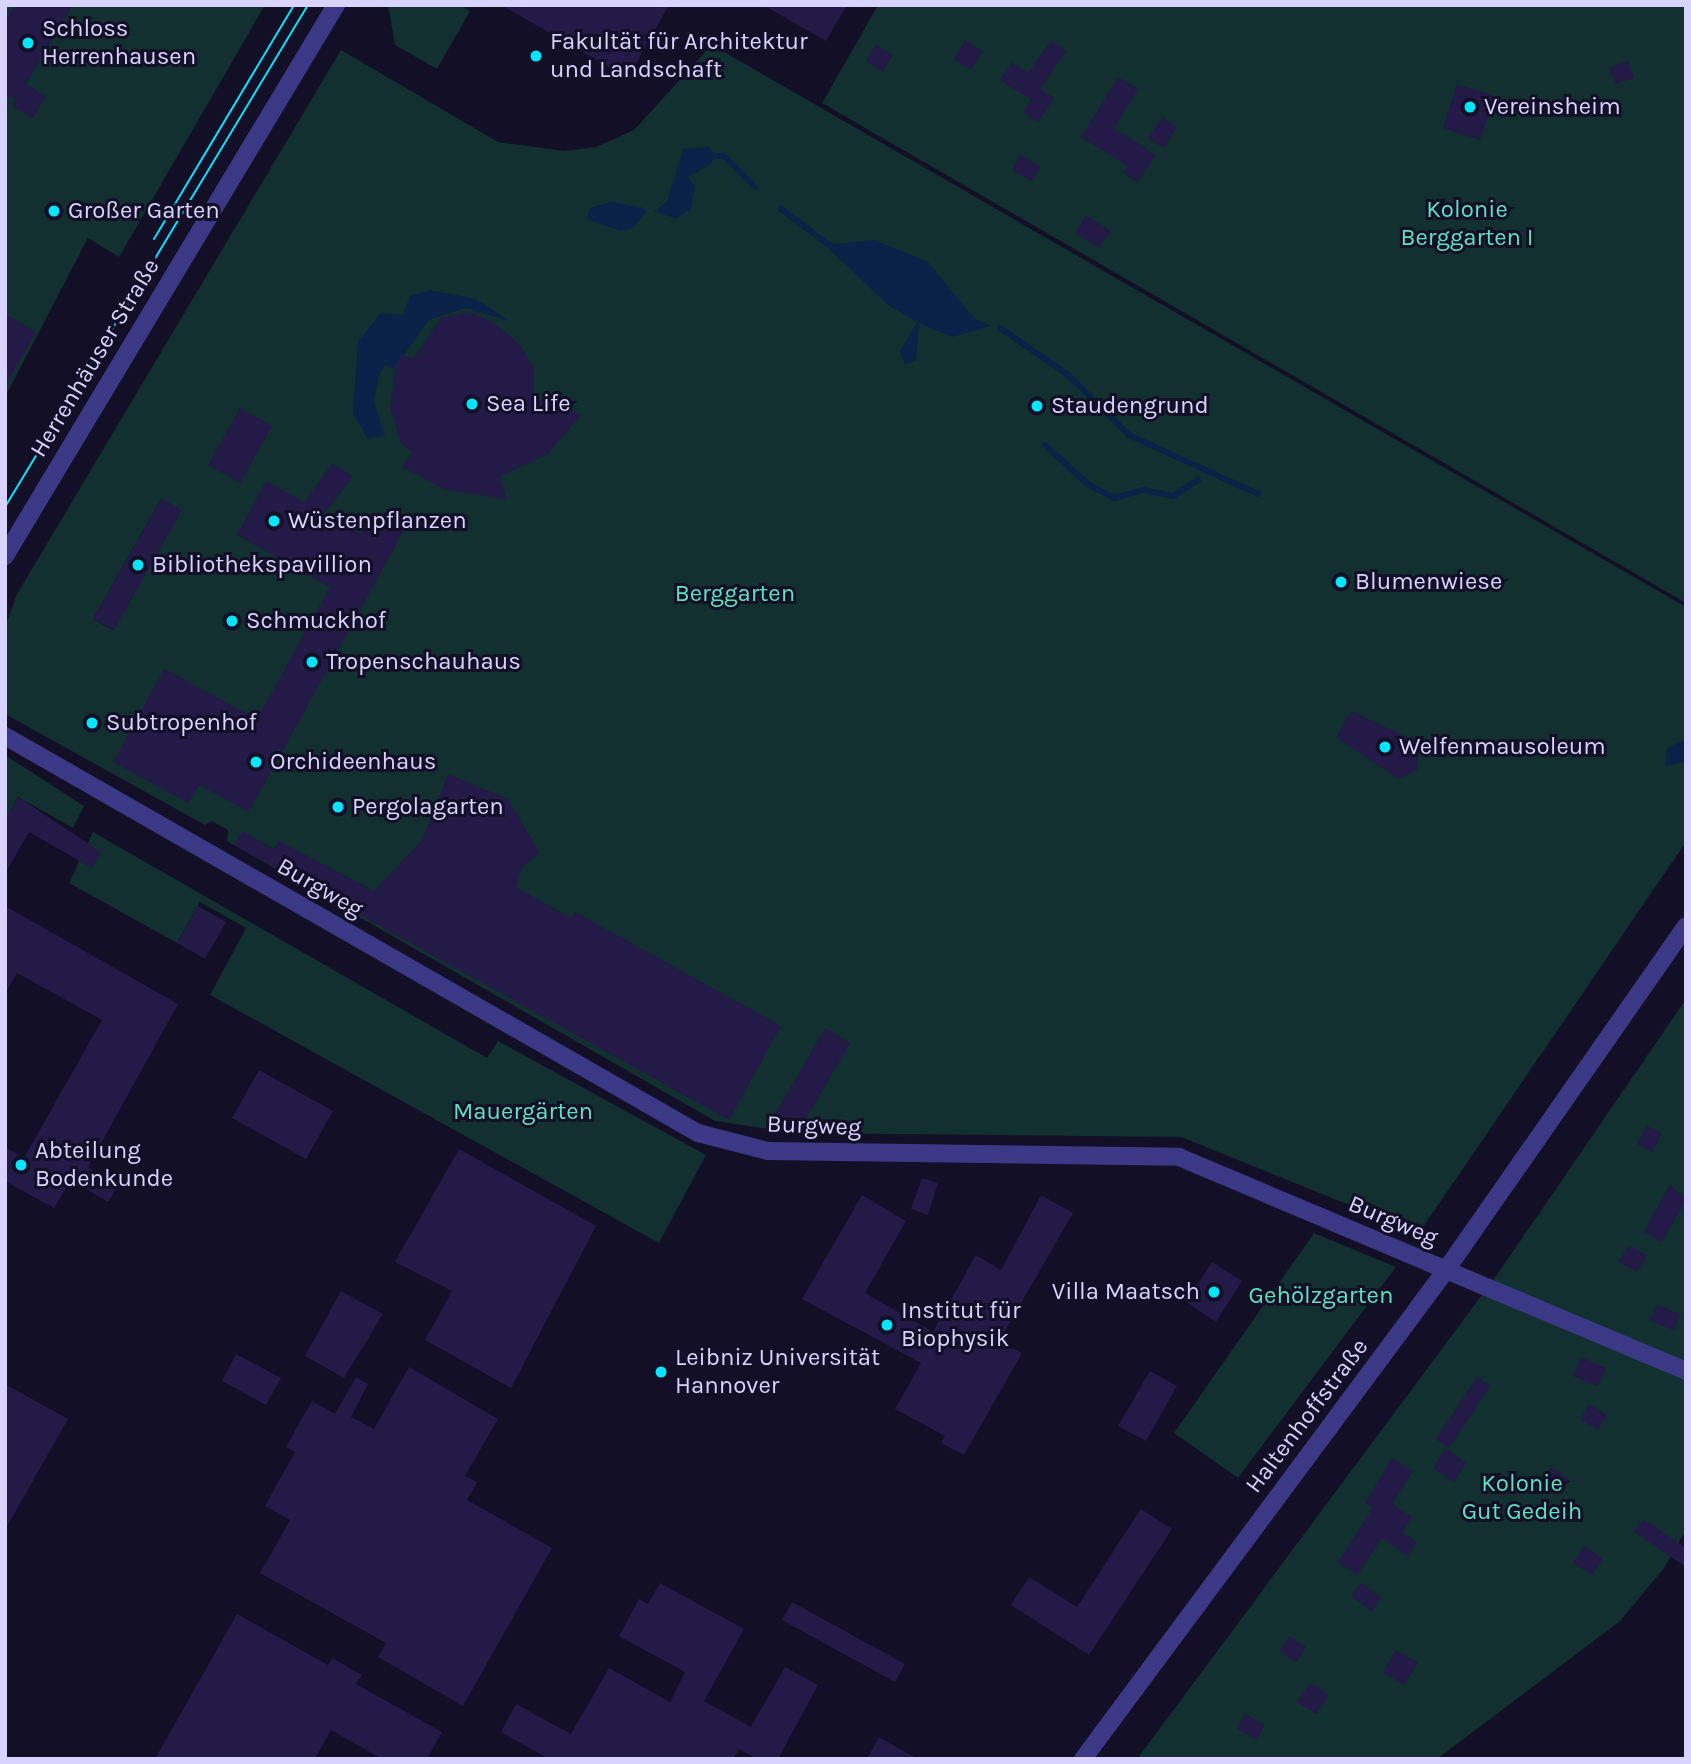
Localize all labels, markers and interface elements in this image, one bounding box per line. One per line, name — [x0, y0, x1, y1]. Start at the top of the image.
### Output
place label: Schloss Herrenhausen — [42, 15, 196, 71]
place label: Fakultät für Architektur und Landschaft — [550, 28, 808, 84]
marker: Schloss Herrenhausen — [20, 35, 36, 51]
marker: Fakultät für Architektur und Landschaft — [528, 48, 544, 64]
place label: Vereinsheim — [1484, 93, 1621, 121]
marker: Vereinsheim — [1462, 99, 1478, 115]
park label: Kolonie Berggarten I — [1401, 196, 1533, 252]
place label: Großer Garten — [68, 197, 220, 225]
marker: Großer Garten — [46, 203, 62, 219]
street label: Herrenhäuser Straße — [24, 253, 166, 463]
place label: Sea Life — [486, 390, 571, 418]
place label: Staudengrund — [1051, 392, 1209, 420]
marker: Sea Life — [464, 396, 480, 412]
marker: Staudengrund — [1029, 398, 1045, 414]
place label: Wüstenpflanzen — [288, 507, 467, 535]
marker: Wüstenpflanzen — [266, 513, 282, 529]
place label: Bibliothekspavillion — [152, 551, 372, 579]
marker: Bibliothekspavillion — [130, 557, 146, 573]
place label: Blumenwiese — [1355, 568, 1502, 596]
marker: Blumenwiese — [1333, 574, 1349, 590]
park label: Berggarten — [675, 580, 795, 608]
place label: Schmuckhof — [246, 607, 386, 635]
marker: Schmuckhof — [224, 613, 240, 629]
place label: Tropenschauhaus — [326, 648, 521, 676]
marker: Tropenschauhaus — [304, 654, 320, 670]
place label: Subtropenhof — [106, 709, 257, 737]
marker: Subtropenhof — [84, 715, 100, 731]
place label: Welfenmausoleum — [1399, 733, 1606, 761]
marker: Welfenmausoleum — [1377, 739, 1393, 755]
place label: Orchideenhaus — [270, 748, 436, 776]
marker: Orchideenhaus — [248, 754, 264, 770]
place label: Pergolagarten — [352, 793, 504, 821]
marker: Pergolagarten — [330, 799, 346, 815]
street label: Burgweg — [272, 852, 368, 924]
park label: Mauergärten — [453, 1098, 593, 1126]
street label: Burgweg — [766, 1110, 862, 1142]
place label: Abteilung Bodenkunde — [35, 1137, 173, 1193]
marker: Abteilung Bodenkunde — [13, 1157, 29, 1173]
street label: Burgweg — [1344, 1189, 1442, 1253]
place label: Villa Maatsch — [1052, 1278, 1200, 1306]
park label: Gehölzgarten — [1249, 1282, 1393, 1310]
marker: Villa Maatsch — [1206, 1284, 1222, 1300]
place label: Institut für Biophysik — [901, 1297, 1021, 1353]
marker: Institut für Biophysik — [879, 1317, 895, 1333]
street label: Haltenhoffstraße — [1240, 1333, 1374, 1499]
place label: Leibniz Universität Hannover — [675, 1344, 880, 1400]
marker: Leibniz Universität Hannover — [653, 1364, 669, 1380]
park label: Kolonie Gut Gedeih — [1462, 1470, 1582, 1526]

